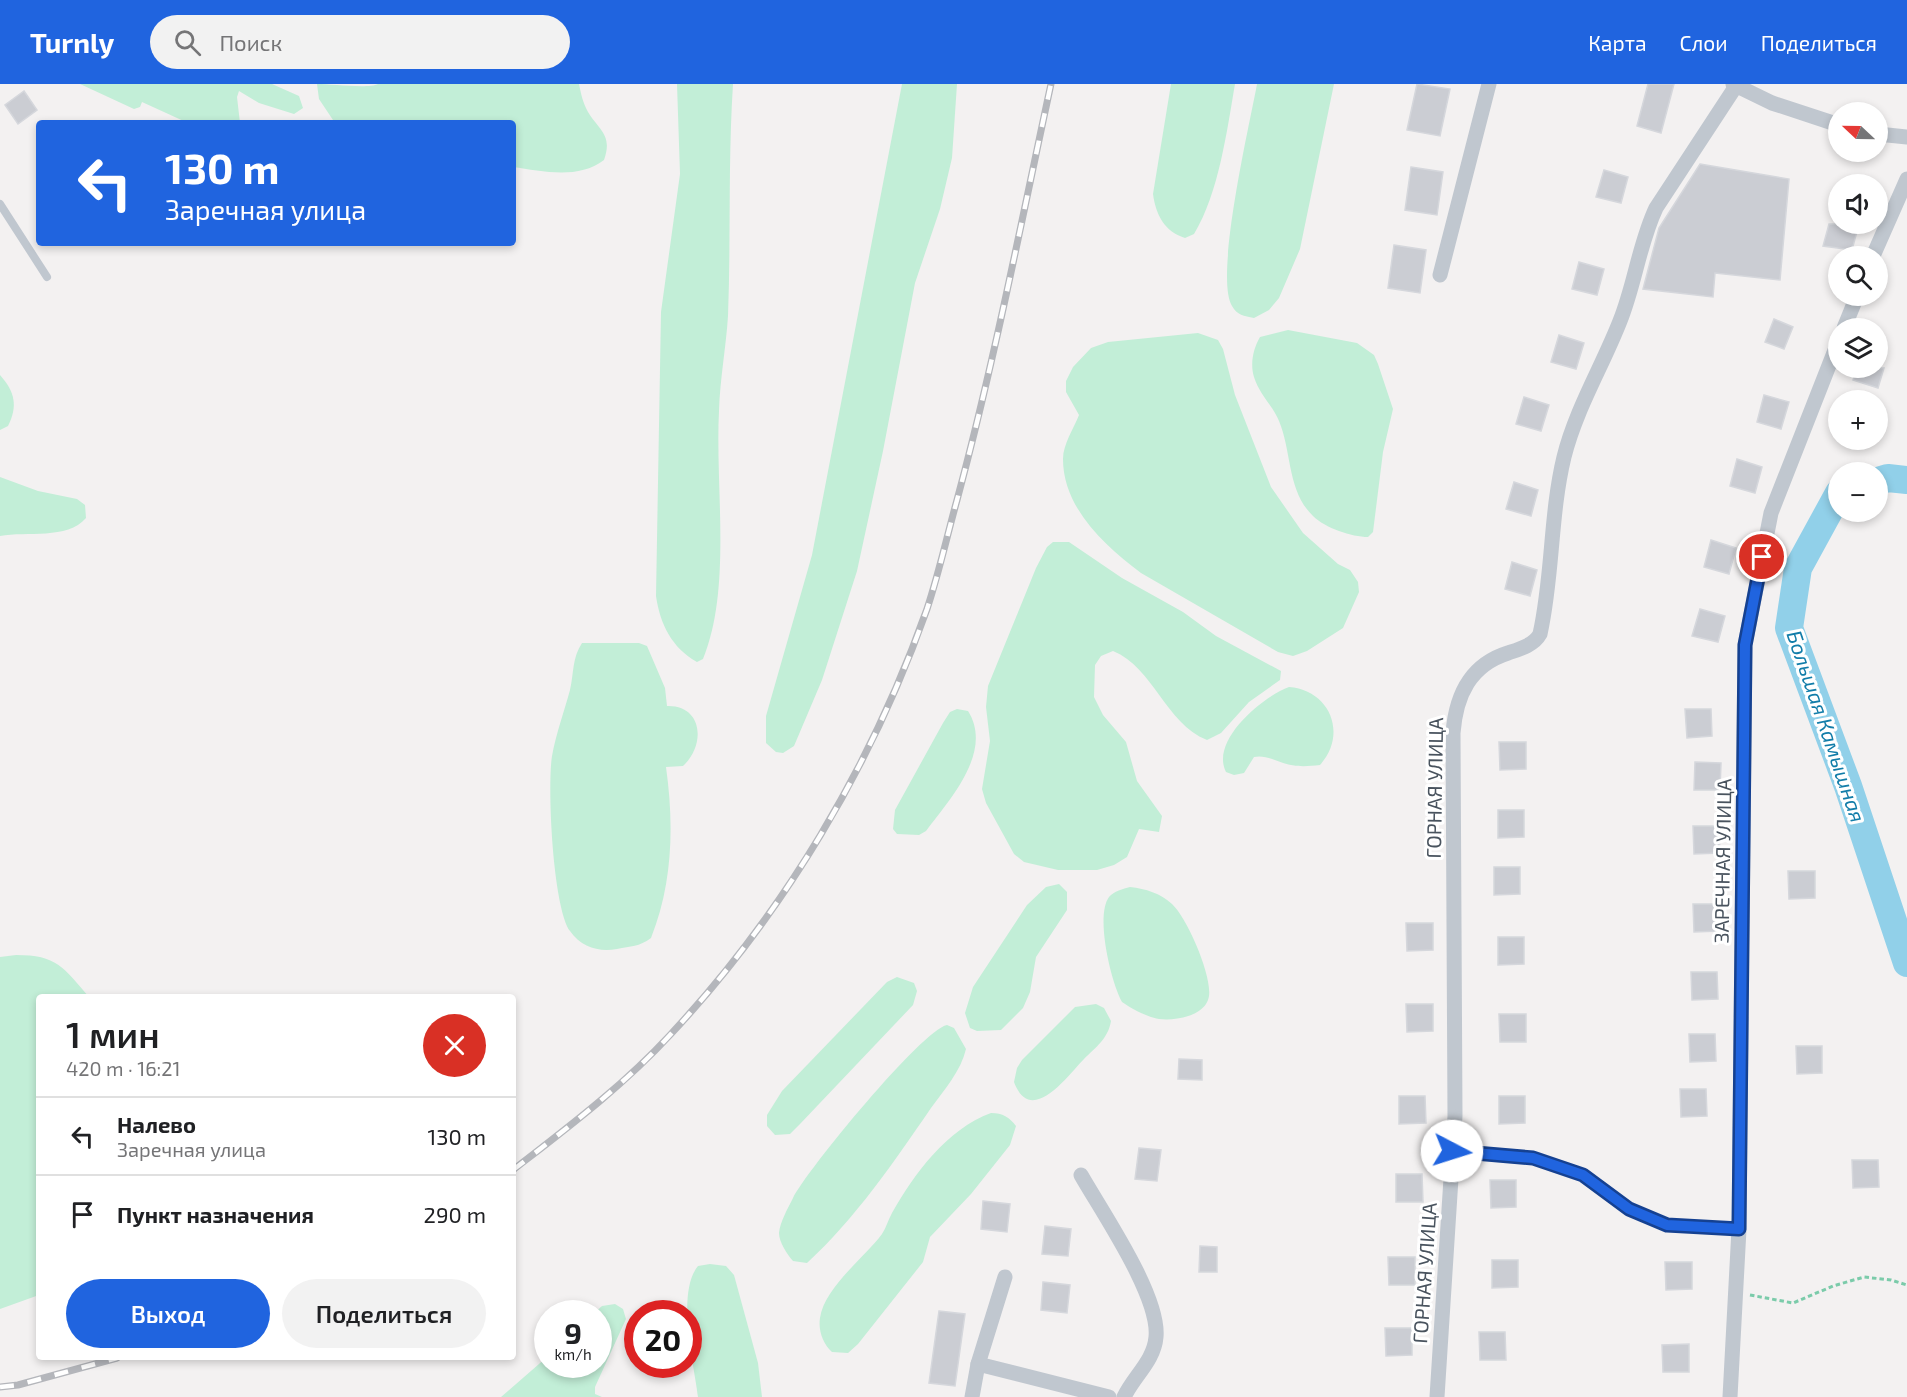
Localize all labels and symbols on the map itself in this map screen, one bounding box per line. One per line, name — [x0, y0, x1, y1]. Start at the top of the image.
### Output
north arrow — [1828, 102, 1888, 162]
pin — [1736, 531, 1787, 582]
water label: Большая Камышная — [1782, 627, 1872, 825]
street label: ГОРНАЯ УЛИЦА — [1421, 717, 1447, 859]
street label: ЗАРЕЧНАЯ УЛИЦА — [1709, 778, 1735, 944]
position arrow — [1420, 1119, 1484, 1183]
street label: ГОРНАЯ УЛИЦА — [1407, 1201, 1441, 1344]
speed limit sign: 20 — [624, 1300, 702, 1378]

